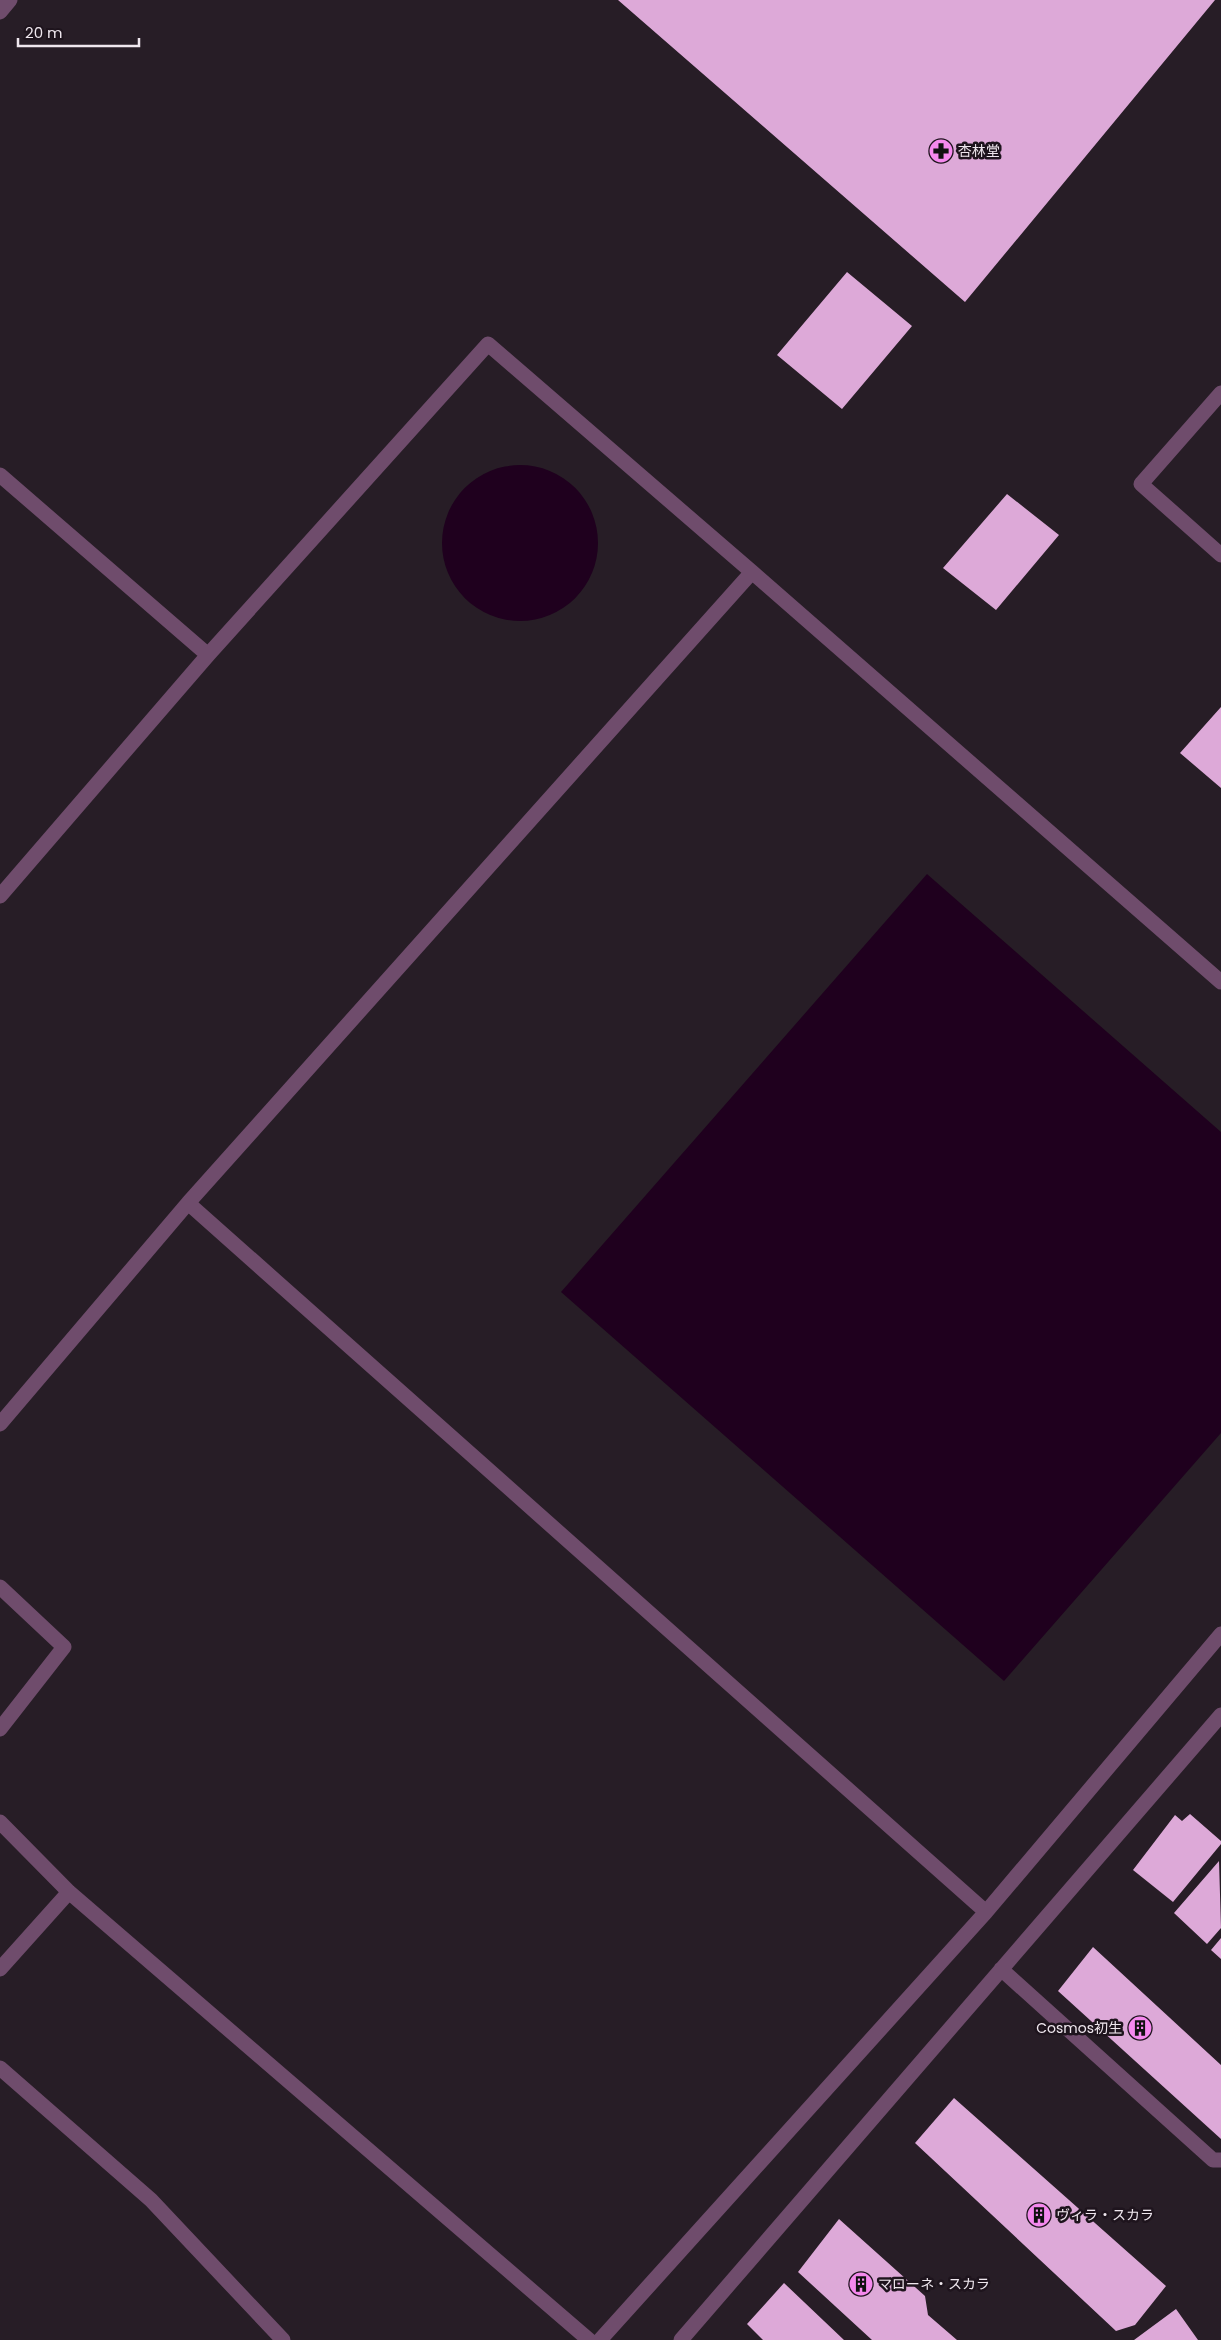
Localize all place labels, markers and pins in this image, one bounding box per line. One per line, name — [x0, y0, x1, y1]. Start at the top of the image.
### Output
pharmacy icon: 杏林堂 — [928, 138, 954, 164]
place label: 杏林堂 — [958, 141, 1000, 161]
building icon: Cosmos初生 — [1127, 2015, 1153, 2041]
place label: Cosmos初生 — [1036, 2018, 1122, 2038]
building icon: ヴィラ・スカラ — [1026, 2202, 1052, 2228]
place label: ヴィラ・スカラ — [1056, 2205, 1154, 2225]
building icon: マローネ・スカラ — [848, 2271, 874, 2297]
place label: マローネ・スカラ — [878, 2274, 990, 2294]

